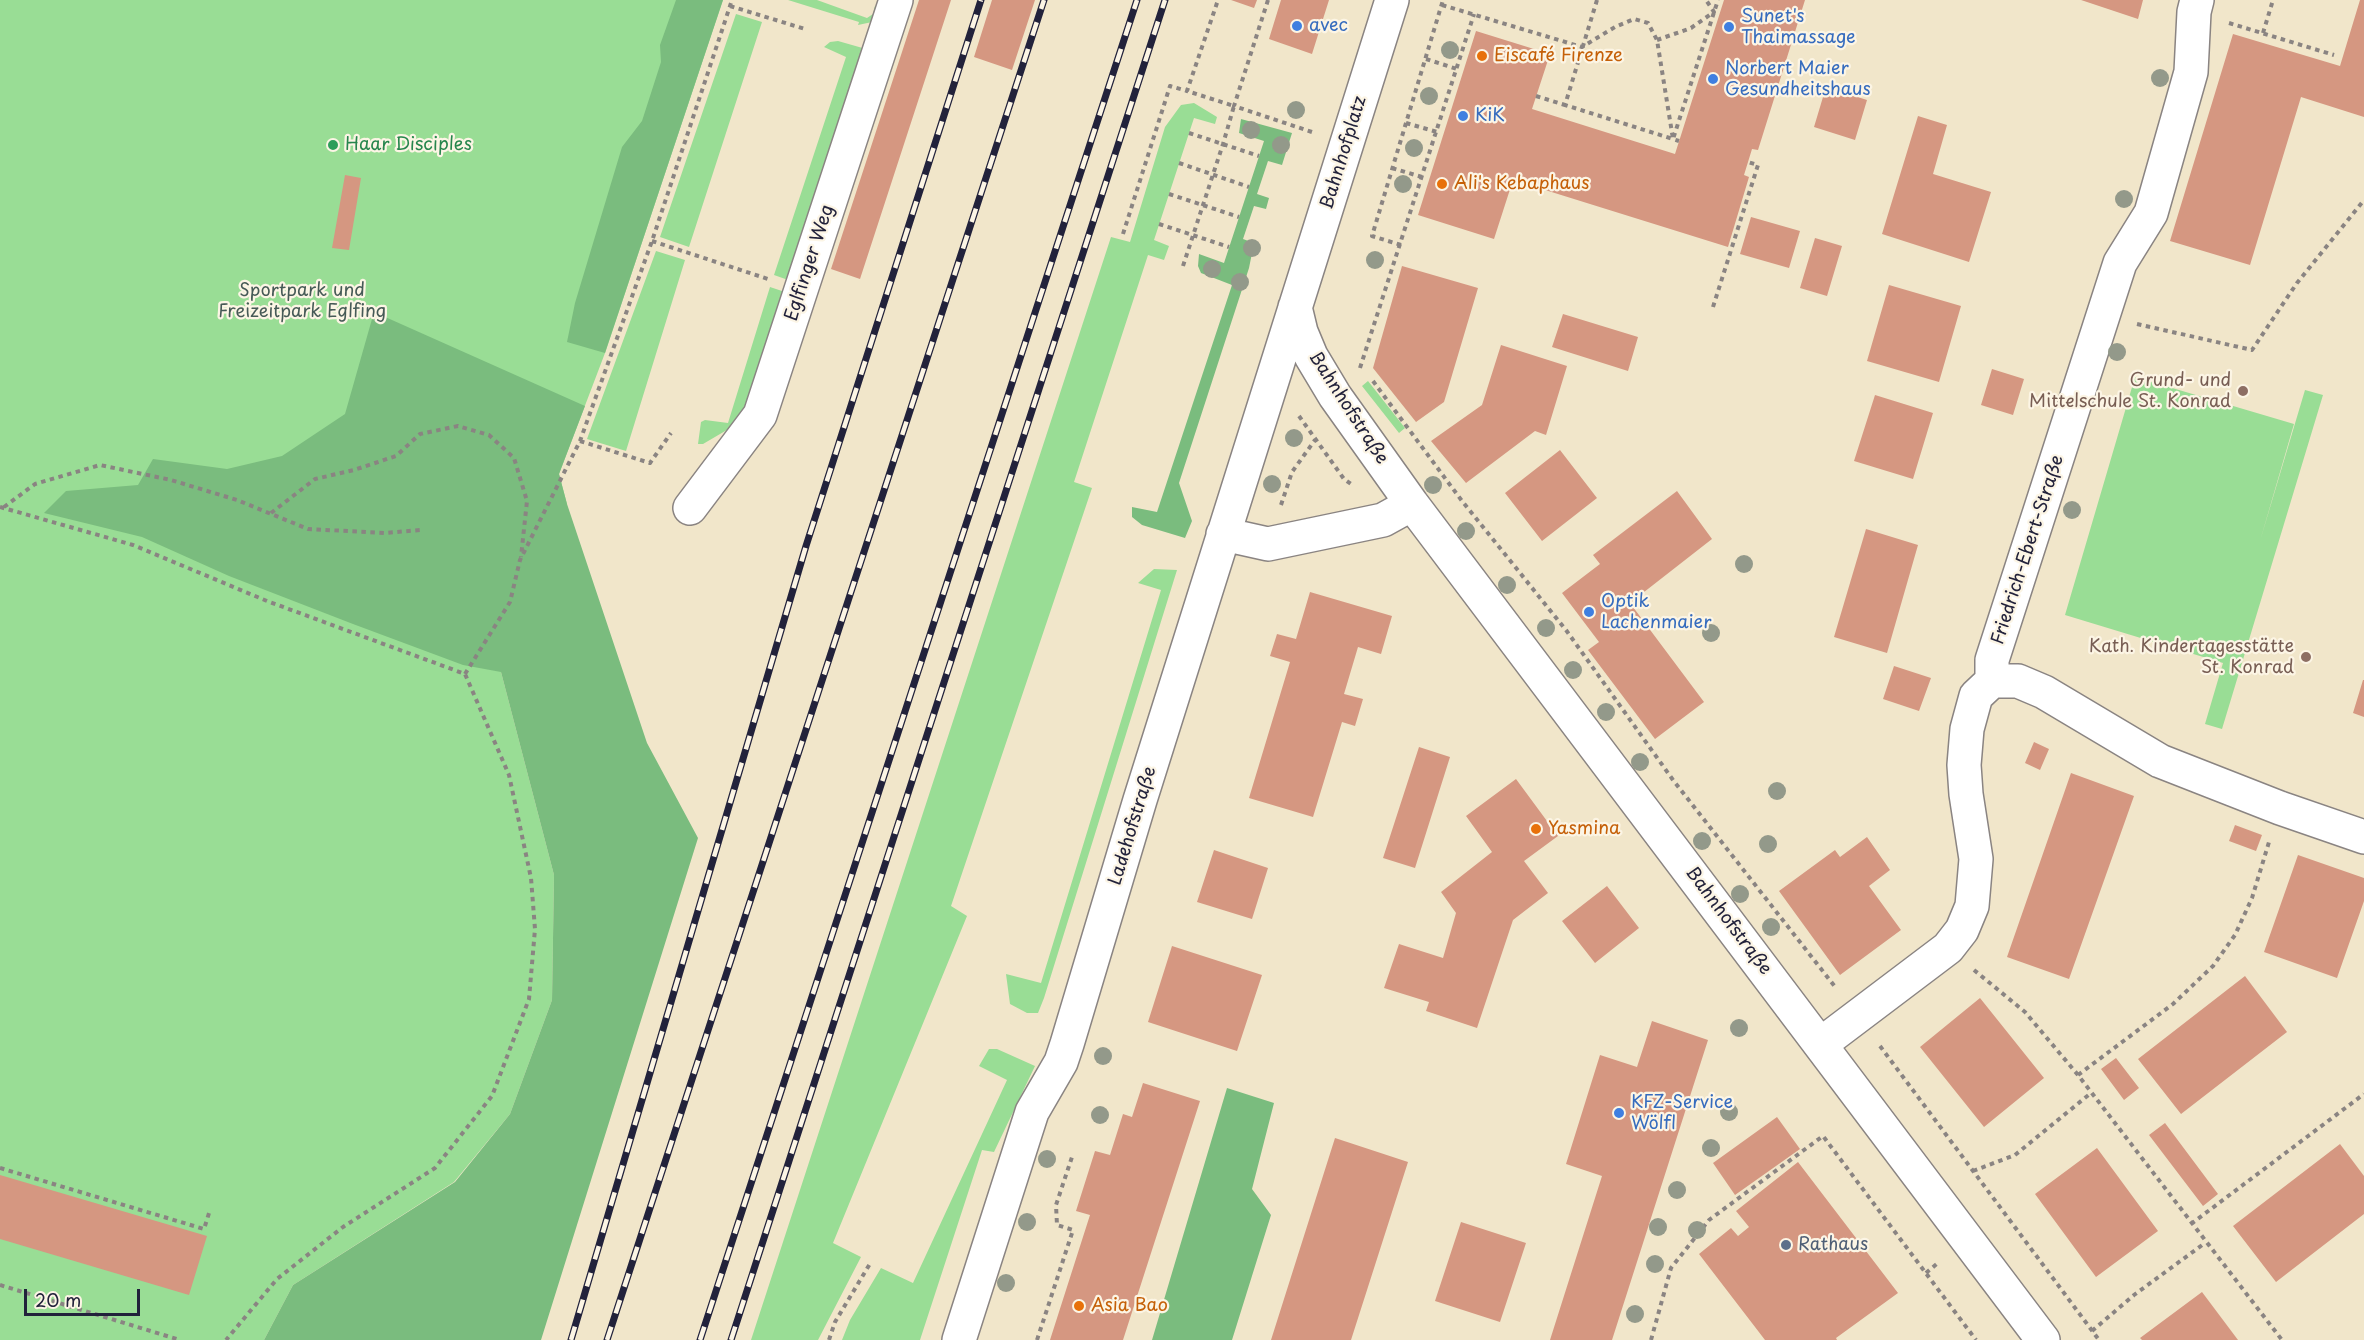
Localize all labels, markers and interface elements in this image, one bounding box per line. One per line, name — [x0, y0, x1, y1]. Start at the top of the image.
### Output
place label: Sunet's Thaimassage — [1741, 6, 1856, 48]
place label: avec — [1309, 15, 1348, 37]
marker: avec — [1290, 19, 1304, 33]
marker: Sunet's Thaimassage — [1722, 20, 1736, 34]
place label: Eiscafé Firenze — [1494, 45, 1623, 67]
marker: Eiscafé Firenze — [1475, 49, 1489, 63]
place label: Norbert Maier Gesundheitshaus — [1725, 58, 1871, 100]
marker: Norbert Maier Gesundheitshaus — [1706, 72, 1720, 86]
street label: Bahnhofplatz — [1317, 94, 1371, 212]
place label: KiK — [1475, 105, 1505, 127]
marker: KiK — [1456, 109, 1470, 123]
place label: Haar Disciples — [345, 134, 472, 156]
marker: Haar Disciples — [326, 138, 340, 152]
place label: Ali's Kebaphaus — [1454, 173, 1590, 195]
marker: Ali's Kebaphaus — [1435, 177, 1449, 191]
street label: Eglfinger Weg — [781, 202, 839, 324]
park label: Sportpark und Freizeitpark Eglfing — [218, 280, 386, 322]
street label: Bahnhofstraße — [1304, 348, 1392, 468]
place label: Grund- und Mittelschule St. Konrad — [2029, 370, 2231, 412]
marker: Grund- und Mittelschule St. Konrad — [2236, 384, 2250, 398]
street label: Friedrich-Ebert-Straße — [1987, 453, 2069, 647]
place label: Optik Lachenmaier — [1601, 591, 1711, 634]
marker: Optik Lachenmaier — [1582, 605, 1596, 619]
place label: Kath. Kindertagesstätte St. Konrad — [2089, 636, 2294, 678]
marker: Kath. Kindertagesstätte St. Konrad — [2299, 650, 2313, 664]
street label: Ladehofstraße — [1105, 764, 1161, 888]
place label: Yasmina — [1548, 818, 1620, 840]
marker: Yasmina — [1529, 822, 1543, 836]
street label: Bahnhofstraße — [1680, 863, 1776, 979]
place label: KFZ-Service Wölfl — [1631, 1092, 1733, 1134]
marker: KFZ-Service Wölfl — [1612, 1106, 1626, 1120]
place label: Rathaus — [1798, 1234, 1868, 1256]
marker: Rathaus — [1779, 1238, 1793, 1252]
scale bar — [27, 1277, 142, 1315]
text: 20 m — [35, 1286, 81, 1313]
place label: Asia Bao — [1091, 1295, 1168, 1317]
marker: Asia Bao — [1072, 1299, 1086, 1313]

